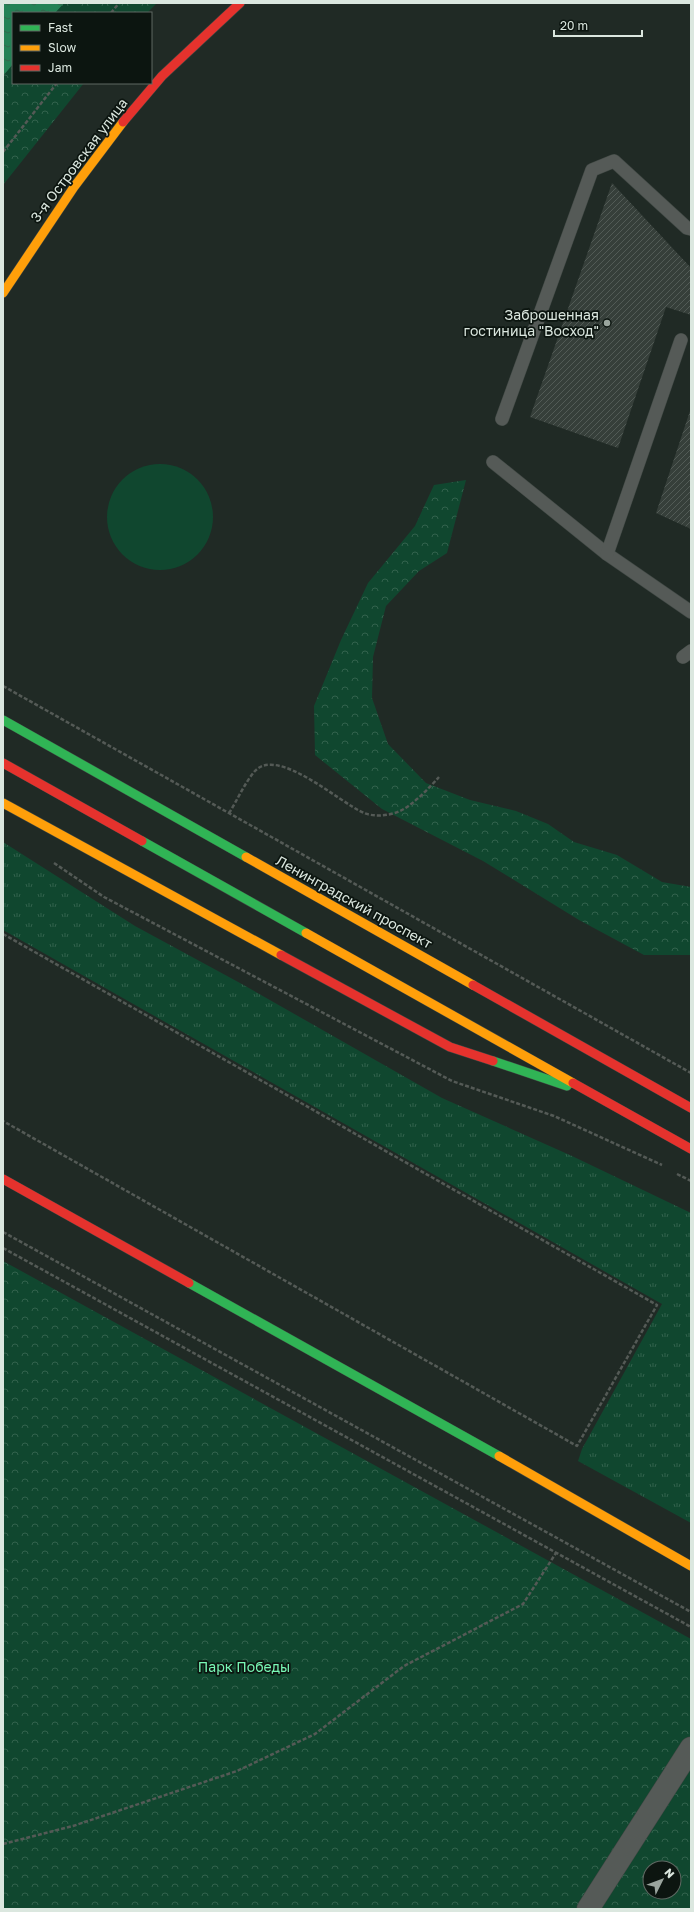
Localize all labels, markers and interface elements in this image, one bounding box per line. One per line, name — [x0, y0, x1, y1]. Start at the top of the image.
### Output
legend — [12, 12, 152, 84]
scale bar — [554, 12, 642, 38]
text: 20 m — [560, 18, 588, 33]
text: Fast — [48, 20, 73, 35]
text: Slow — [48, 40, 76, 55]
text: Jam — [48, 60, 72, 75]
street label: 3-я Островская улица — [26, 94, 131, 225]
place label: Заброшенная гостиница "Восход" — [464, 306, 599, 339]
marker: Заброшенная гостиница "Восход" — [602, 318, 612, 328]
street label: Ленинградский проспект — [273, 851, 435, 952]
park label: Парк Победы — [198, 1658, 290, 1675]
north arrow — [642, 1860, 682, 1900]
text: N — [662, 1866, 677, 1880]

